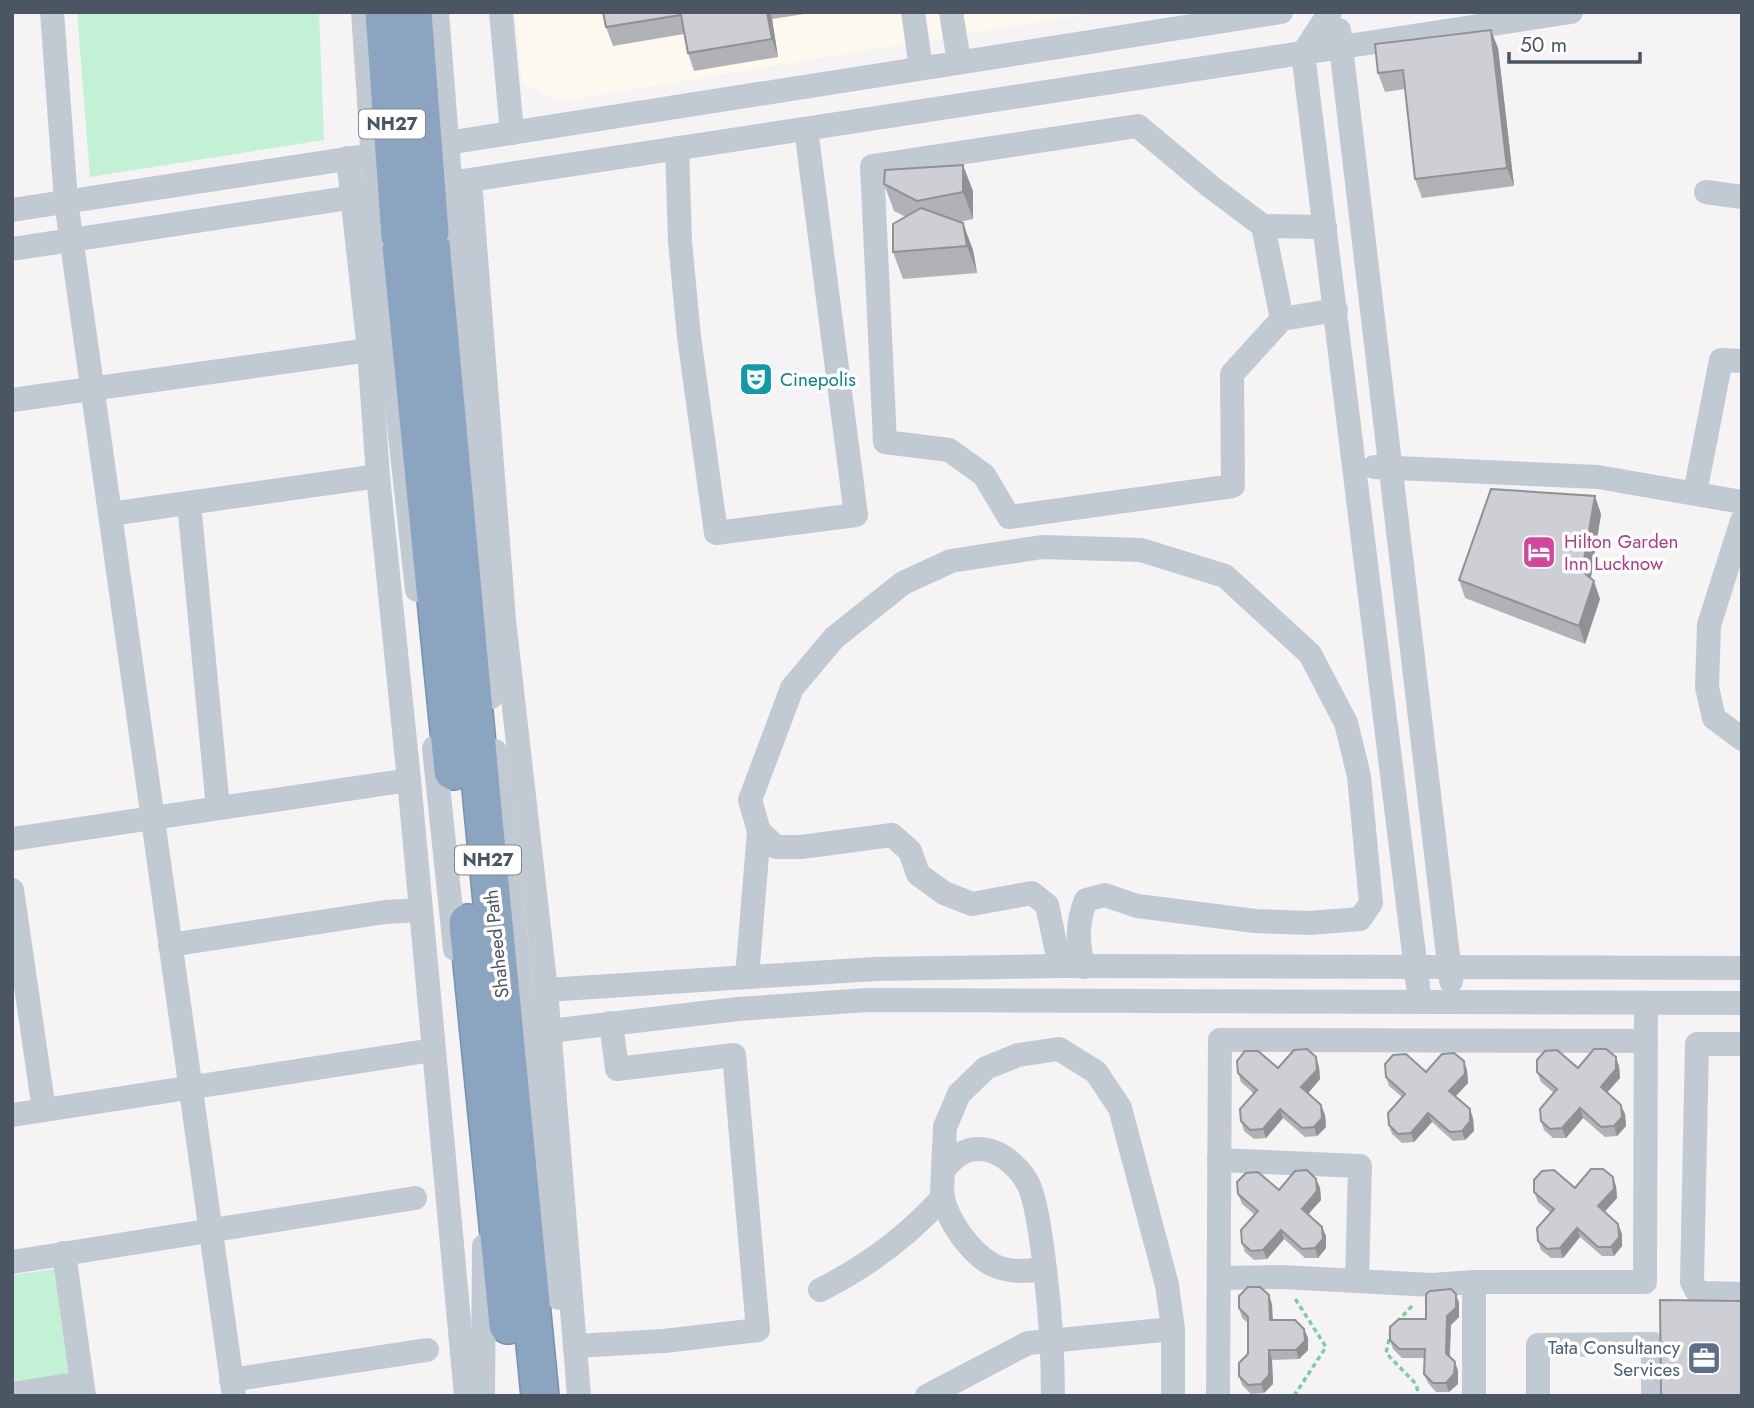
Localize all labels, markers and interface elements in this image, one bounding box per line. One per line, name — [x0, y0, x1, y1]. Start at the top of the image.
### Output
scale bar — [1509, 21, 1640, 65]
text: 50 m — [1520, 30, 1567, 60]
road number: NH27 — [359, 110, 425, 139]
theatre icon: Cinepolis — [737, 360, 775, 398]
place label: Cinepolis — [780, 366, 856, 393]
place label: Hilton Garden Inn Lucknow — [1564, 528, 1678, 577]
hotel icon: Hilton Garden Inn Lucknow — [1520, 533, 1558, 571]
road number: NH27 — [455, 846, 521, 874]
street label: Shaheed Path — [477, 888, 516, 1000]
place label: Tata Consultancy Services — [1548, 1334, 1681, 1383]
office icon: Tata Consultancy Services — [1685, 1339, 1723, 1377]

